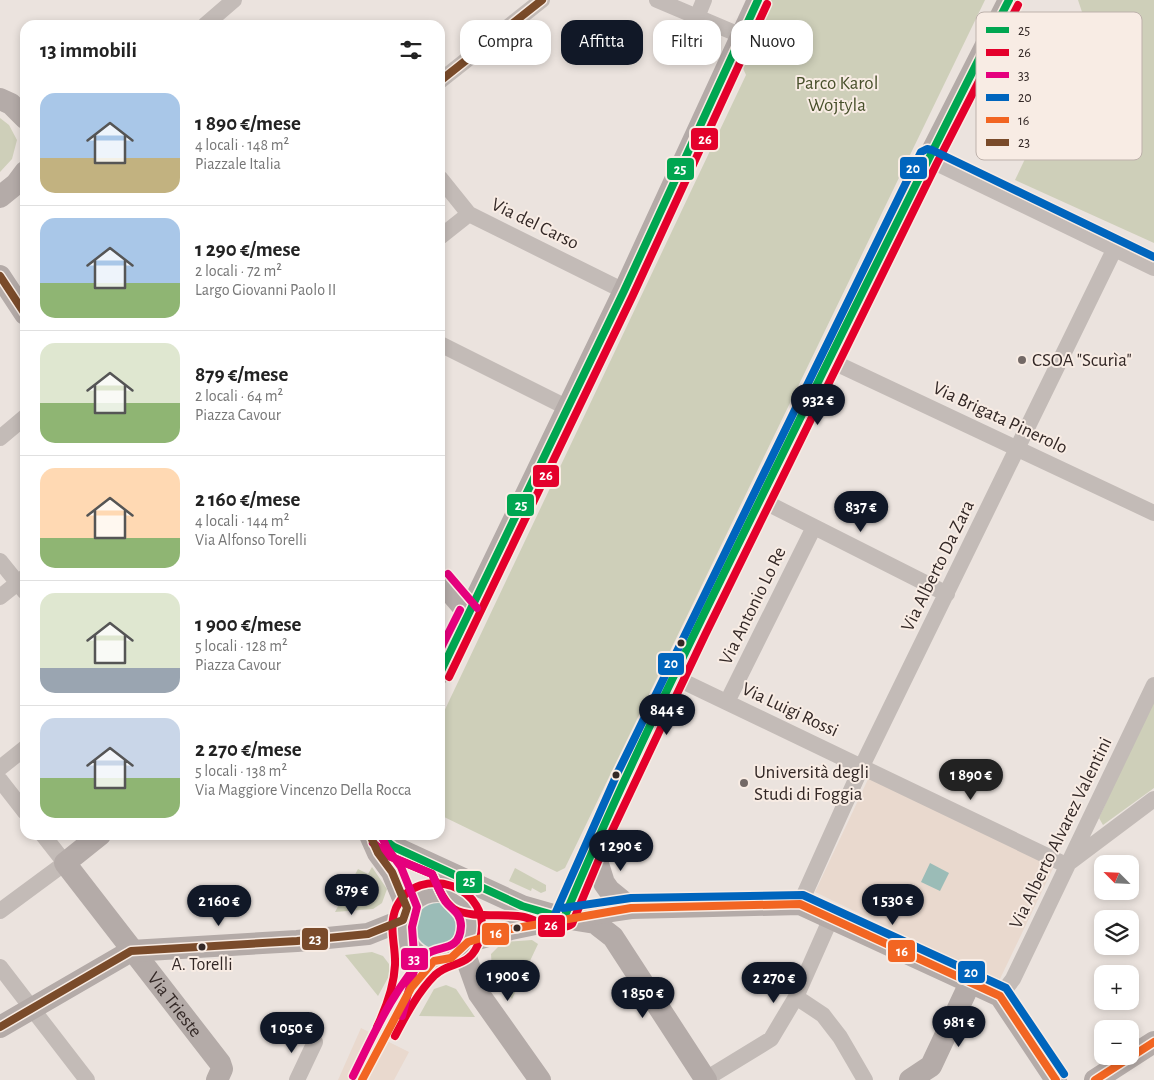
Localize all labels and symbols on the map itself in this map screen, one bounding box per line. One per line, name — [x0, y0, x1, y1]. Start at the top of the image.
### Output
legend — [976, 12, 1142, 160]
text: 25 — [1018, 24, 1030, 38]
text: 26 — [1018, 46, 1031, 60]
text: 33 — [1018, 69, 1030, 83]
park label: Parco Karol Wojtyla — [796, 74, 878, 115]
text: 20 — [1018, 91, 1032, 105]
text: 16 — [1018, 114, 1029, 128]
line badge: 26 — [690, 127, 719, 151]
text: 26 — [698, 133, 712, 147]
text: 23 — [1018, 136, 1030, 150]
line badge: 20 — [899, 156, 928, 180]
line badge: 25 — [666, 157, 695, 181]
text: 20 — [906, 162, 920, 176]
text: 25 — [674, 163, 686, 177]
street label: Via del Carso — [488, 195, 582, 253]
place label: CSOA "Scurìa" — [1032, 351, 1132, 370]
marker: CSOA "Scurìa" — [1016, 354, 1028, 366]
street label: Via Brigata Pinerolo — [930, 378, 1070, 458]
pin: 932 € — [783, 384, 853, 426]
line badge: 26 — [532, 464, 560, 488]
text: 26 — [539, 469, 553, 483]
pin: 837 € — [826, 490, 896, 533]
line badge: 25 — [506, 493, 535, 517]
street label: Via Alberto Da Zara — [898, 497, 978, 635]
text: 25 — [515, 499, 527, 513]
street label: Via Antonio Lo Re — [716, 544, 790, 668]
unlabelled marker — [676, 638, 686, 648]
line badge: 20 — [657, 652, 685, 676]
text: 20 — [664, 657, 678, 671]
street label: Via Luigi Rossi — [739, 679, 841, 741]
pin: 844 € — [632, 694, 702, 736]
street label: Via Alberto Alvarez Valentini — [1006, 734, 1116, 932]
pin: 1 890 € — [925, 758, 1017, 801]
place label: Università degli Studi di Foggia — [754, 763, 869, 804]
unlabelled marker — [611, 770, 621, 780]
marker: Università degli Studi di Foggia — [738, 777, 750, 789]
pin: 1 290 € — [575, 830, 667, 872]
north arrow — [1094, 855, 1139, 900]
line badge: 25 — [455, 870, 483, 894]
pin: 879 € — [317, 874, 387, 916]
text: 25 — [463, 875, 475, 889]
pin: 2 160 € — [173, 884, 265, 927]
pin: 1 530 € — [847, 884, 939, 926]
line badge: 26 — [537, 914, 566, 938]
text: 26 — [544, 919, 558, 933]
line badge: 16 — [481, 922, 510, 946]
unlabelled marker — [512, 923, 522, 933]
line badge: 23 — [301, 927, 329, 951]
text: 16 — [490, 927, 502, 941]
text: 23 — [309, 933, 321, 947]
line badge: 16 — [887, 939, 916, 963]
marker: A. Torelli — [197, 942, 207, 952]
text: 16 — [896, 945, 908, 959]
line badge: 33 — [400, 947, 429, 971]
text: 33 — [408, 953, 420, 967]
place label: A. Torelli — [171, 956, 233, 974]
pin: 1 900 € — [462, 960, 554, 1002]
line badge: 20 — [957, 960, 986, 984]
pin: 2 270 € — [728, 962, 820, 1004]
text: 20 — [964, 966, 978, 980]
street label: Via Trieste — [144, 969, 206, 1041]
pin: 1 850 € — [597, 976, 689, 1019]
pin: 981 € — [924, 1006, 994, 1048]
pin: 1 050 € — [246, 1012, 338, 1054]

